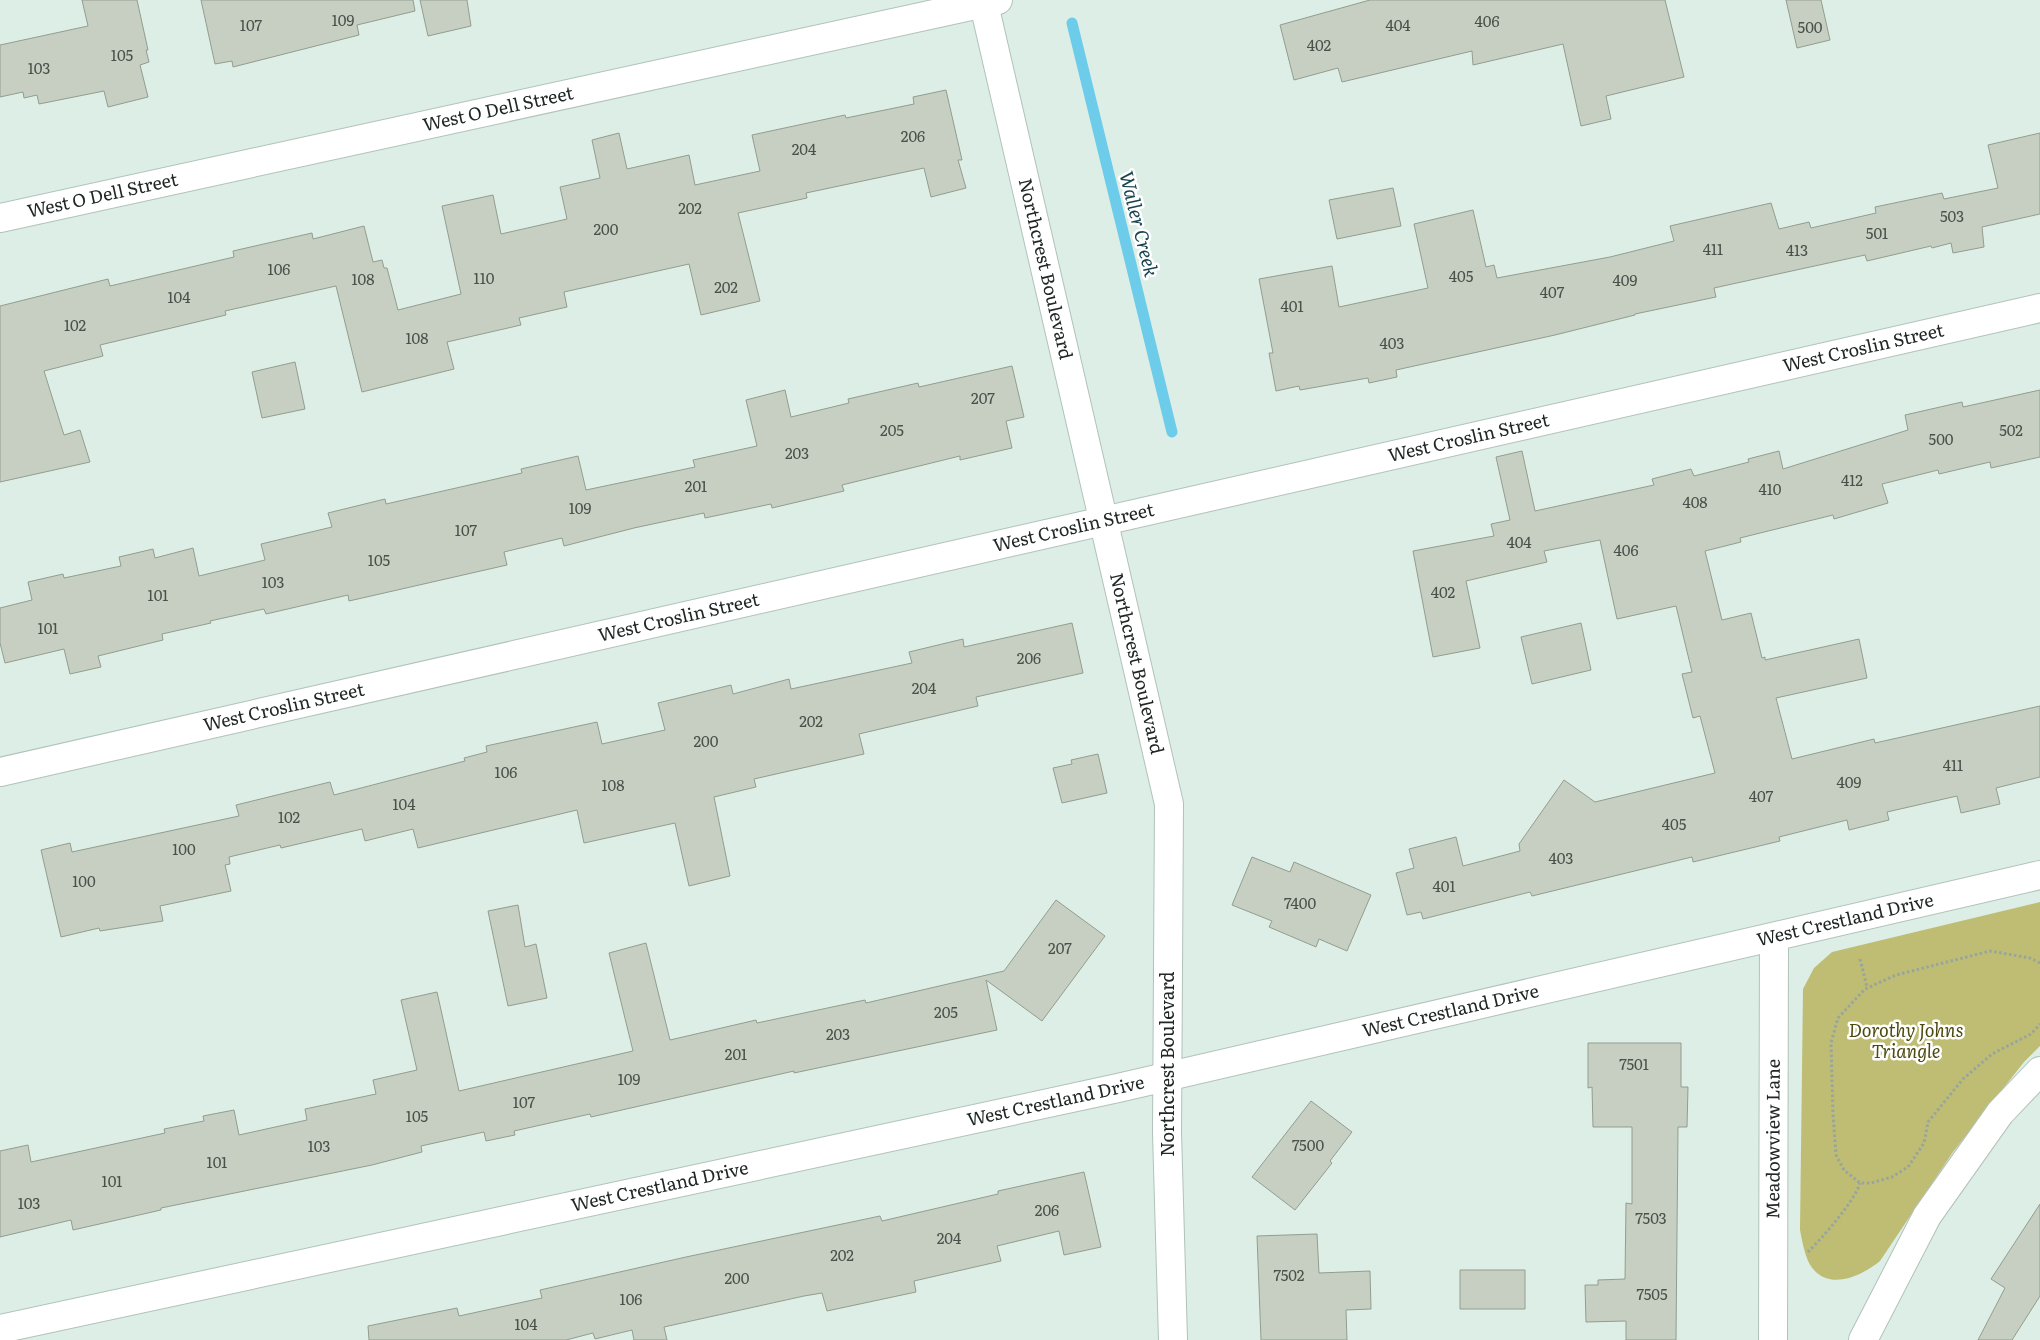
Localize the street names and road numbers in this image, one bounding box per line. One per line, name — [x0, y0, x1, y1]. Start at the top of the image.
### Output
street label: West O Dell Street — [420, 78, 576, 137]
street label: West O Dell Street — [24, 164, 181, 224]
street label: Northcrest Boulevard — [1013, 175, 1081, 362]
street label: West Croslin Street — [1780, 315, 1947, 378]
street label: West Croslin Street — [1385, 405, 1552, 468]
street label: West Croslin Street — [990, 495, 1157, 558]
street label: Northcrest Boulevard — [1104, 570, 1172, 756]
street label: West Croslin Street — [595, 585, 762, 648]
street label: West Croslin Street — [200, 674, 367, 737]
street label: West Crestland Drive — [1754, 885, 1936, 952]
street label: Northcrest Boulevard — [1153, 971, 1180, 1157]
street label: West Crestland Drive — [1359, 976, 1541, 1043]
street label: Meadowview Lane — [1758, 1059, 1786, 1219]
street label: West Crestland Drive — [964, 1067, 1147, 1132]
street label: West Crestland Drive — [568, 1153, 751, 1218]

